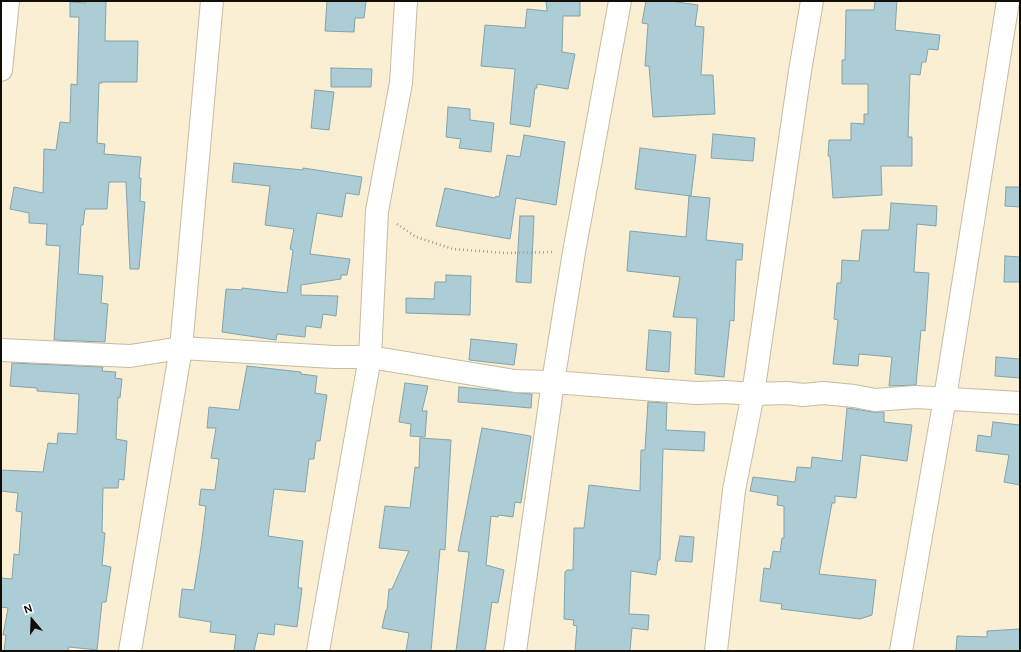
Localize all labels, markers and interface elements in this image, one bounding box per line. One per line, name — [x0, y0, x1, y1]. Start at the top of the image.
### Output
north arrow — [12, 600, 52, 640]
text: N — [22, 601, 34, 617]

